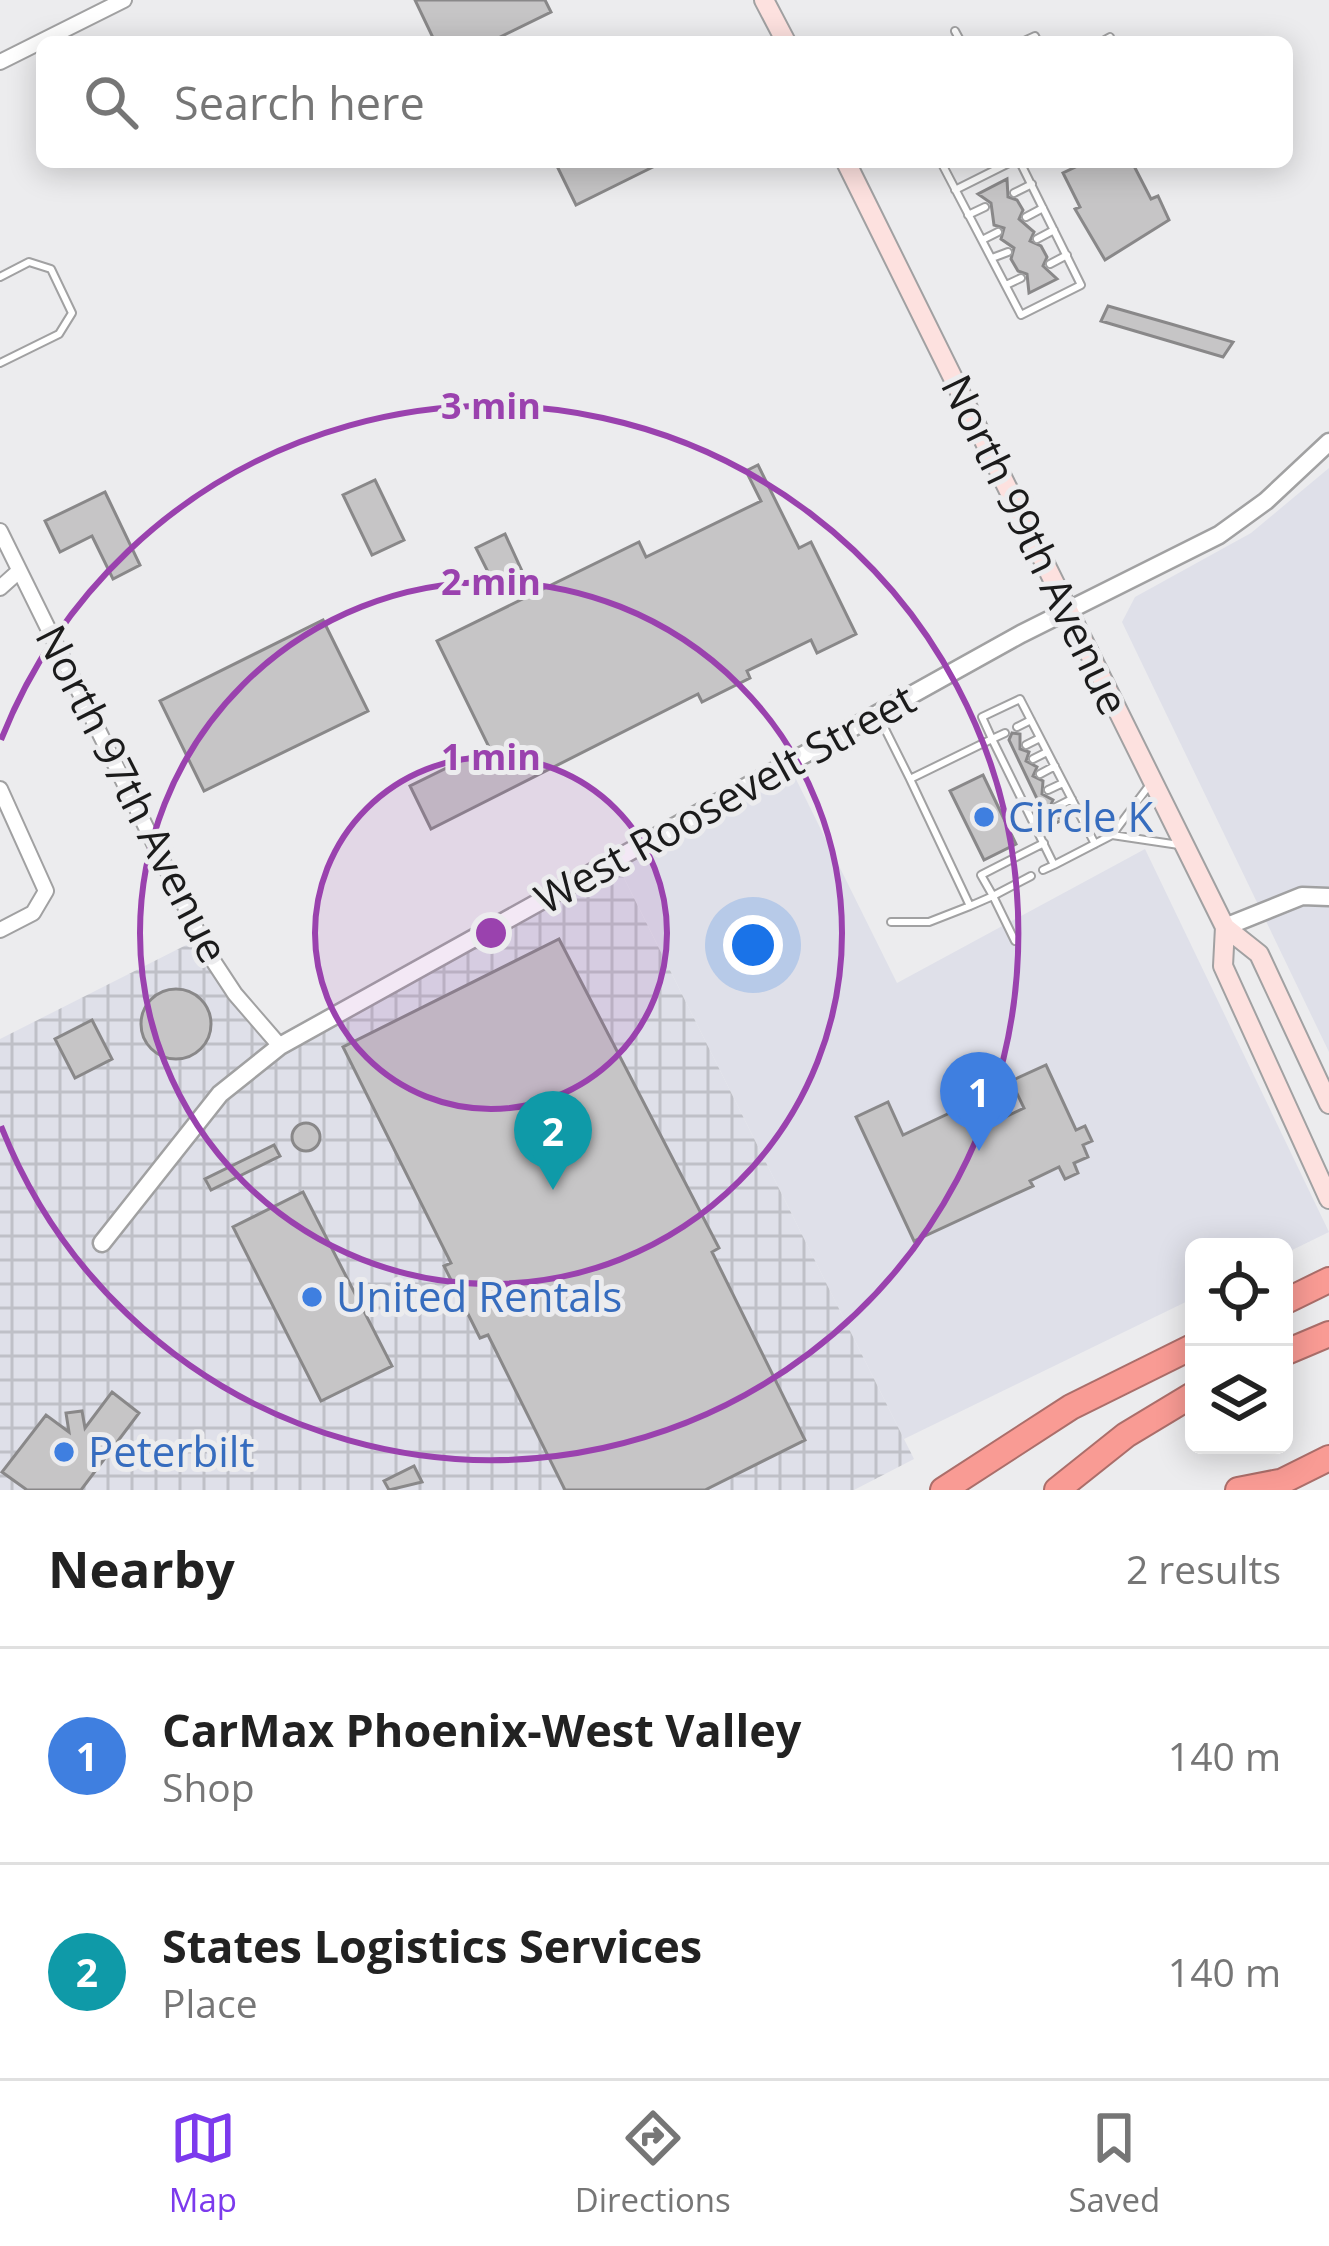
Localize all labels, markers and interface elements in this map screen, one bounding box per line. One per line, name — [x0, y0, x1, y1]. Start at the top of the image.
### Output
search box — [36, 36, 1293, 168]
icon: search — [78, 69, 144, 135]
text: Search here — [174, 72, 425, 133]
street label: North 99th Avenue — [929, 365, 1143, 724]
text: 3 min — [441, 381, 541, 430]
text: 2 min — [441, 557, 541, 606]
street label: North 97th Avenue — [24, 615, 243, 972]
street label: West Roosevelt Street — [524, 669, 925, 926]
text: 1 min — [441, 732, 541, 781]
place label: Circle K — [1008, 787, 1153, 844]
marker: Circle K — [971, 804, 997, 830]
centre of rings — [470, 912, 512, 954]
your location — [723, 915, 783, 975]
pin: 1 — [940, 1052, 1018, 1151]
pin: 2 — [514, 1091, 592, 1190]
map controls — [1185, 1238, 1293, 1454]
button: locate — [1185, 1238, 1293, 1346]
place label: United Rentals — [336, 1267, 622, 1324]
marker: United Rentals — [299, 1284, 325, 1310]
button: layers — [1185, 1346, 1293, 1454]
place label: Peterbilt — [88, 1422, 254, 1479]
marker: Peterbilt — [51, 1439, 77, 1465]
text: Nearby — [48, 1533, 235, 1603]
text: 2 results — [1126, 1542, 1281, 1595]
text: CarMax Phoenix-West Valley — [162, 1699, 801, 1760]
text: 1 — [76, 1729, 98, 1782]
text: 140 m — [1168, 1729, 1281, 1782]
text: Shop — [162, 1760, 255, 1813]
text: States Logistics Services — [162, 1915, 702, 1976]
text: 2 — [76, 1945, 98, 1998]
text: 140 m — [1168, 1945, 1281, 1998]
text: Place — [162, 1976, 258, 2029]
tab: Map — [169, 2105, 237, 2222]
tab: Directions — [575, 2105, 731, 2222]
tab: Saved — [1068, 2105, 1160, 2222]

